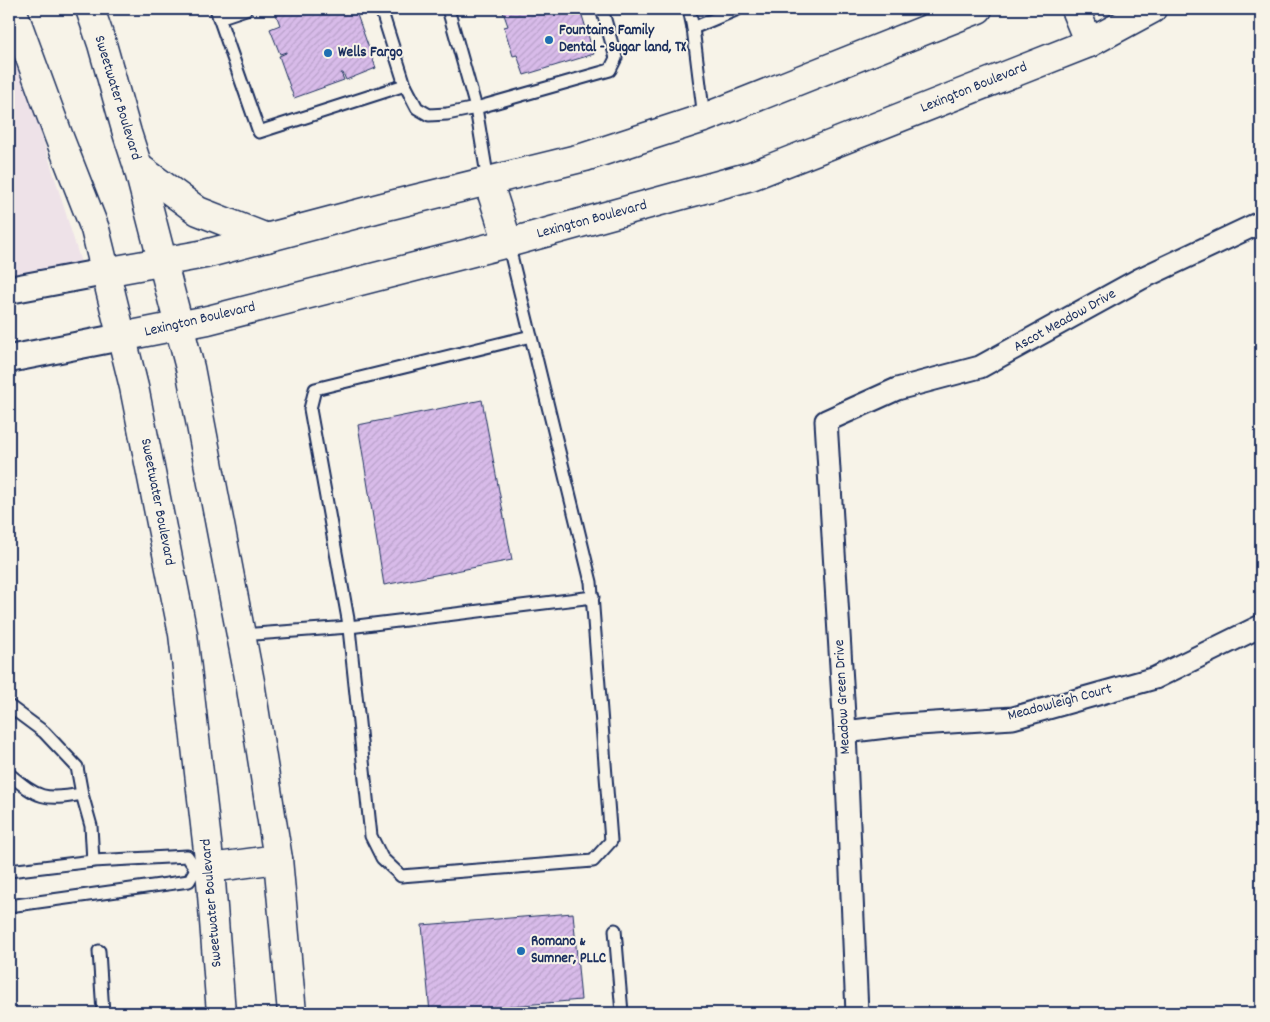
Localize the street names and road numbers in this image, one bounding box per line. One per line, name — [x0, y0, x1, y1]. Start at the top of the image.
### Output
street label: Sweetwater Boulevard — [88, 33, 146, 163]
street label: Lexington Boulevard — [917, 57, 1031, 119]
street label: Lexington Boulevard — [534, 195, 650, 245]
street label: Ascot Meadow Drive — [1010, 283, 1121, 358]
street label: Lexington Boulevard — [142, 297, 258, 343]
street label: Sweetwater Boulevard — [134, 437, 180, 567]
street label: Meadow Green Drive — [829, 639, 857, 755]
street label: Meadowleigh Court — [1005, 678, 1115, 728]
street label: Sweetwater Boulevard — [195, 838, 229, 968]

